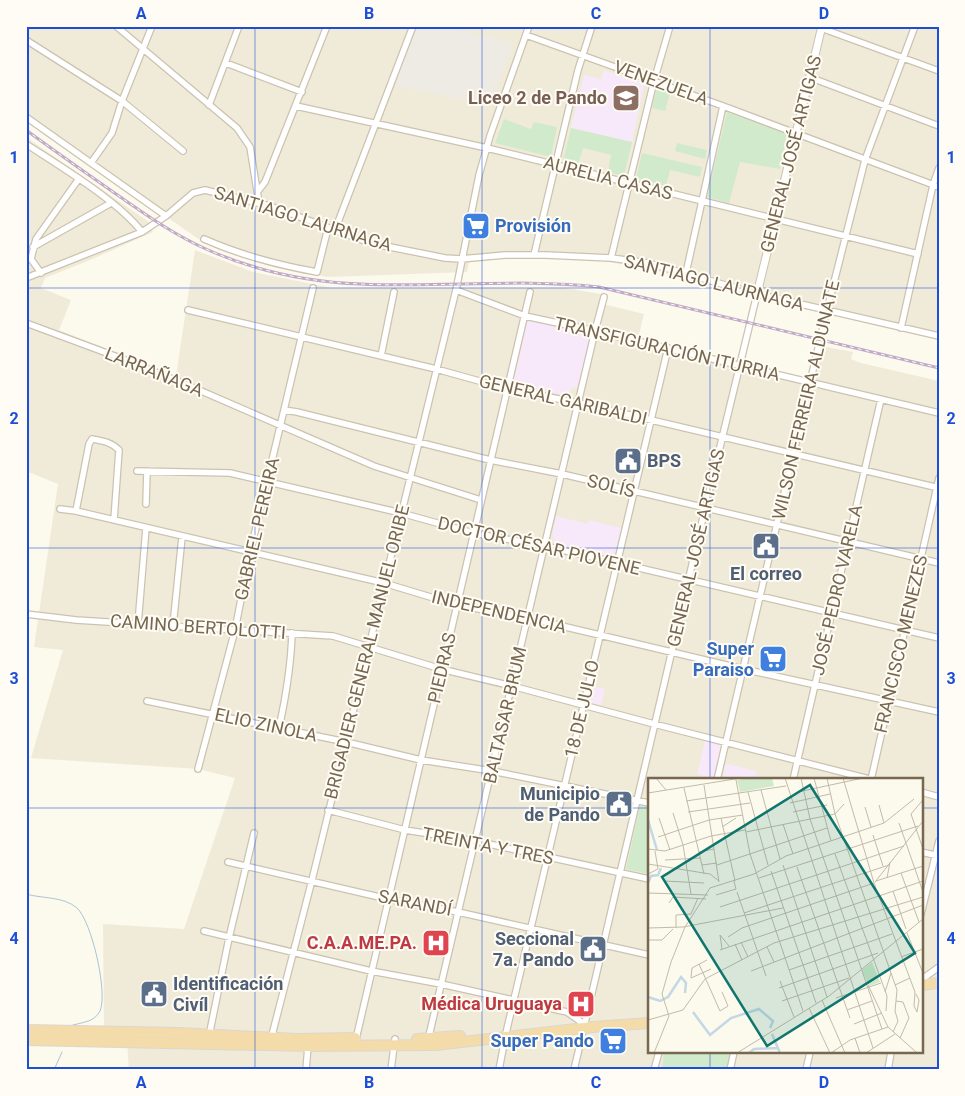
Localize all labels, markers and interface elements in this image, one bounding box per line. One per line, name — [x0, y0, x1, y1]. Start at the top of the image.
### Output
text: A — [136, 4, 147, 23]
text: B — [364, 4, 374, 23]
text: C — [591, 4, 601, 23]
text: D — [819, 4, 829, 23]
street label: GENERAL JOSÉ ARTIGAS — [756, 53, 825, 255]
street label: VENEZUELA — [611, 56, 712, 109]
school or university icon: Liceo 2 de Pando — [611, 83, 641, 113]
place label: Liceo 2 de Pando — [468, 87, 607, 108]
text: 1 — [9, 148, 19, 167]
text: 1 — [946, 148, 956, 167]
street label: AURELIA CASAS — [541, 151, 675, 204]
street label: SANTIAGO LAURNAGA — [212, 182, 395, 256]
supermarket icon: Provisión — [461, 211, 491, 241]
place label: Provisión — [495, 215, 571, 236]
street label: SANTIAGO LAURNAGA — [622, 250, 806, 315]
street label: WILSON FERREIRA ALDUNATE — [768, 278, 843, 522]
street label: TRANSFIGURACIÓN ITURRIA — [552, 312, 782, 385]
street label: LARRAÑAGA — [102, 342, 207, 401]
street label: GENERAL GARIBALDI — [477, 370, 649, 429]
text: 2 — [9, 409, 19, 428]
text: 2 — [946, 409, 956, 428]
public building icon: BPS — [613, 446, 643, 476]
street label: GENERAL JOSÉ ARTIGAS — [662, 446, 729, 649]
place label: BPS — [647, 450, 681, 471]
street label: GABRIEL PEREIRA — [230, 455, 283, 602]
street label: SOLÍS — [585, 469, 637, 502]
street label: JOSÉ PEDRO VARELA — [807, 502, 866, 677]
street label: BRIGADIER GENERAL MANUEL ORIBE — [320, 503, 413, 801]
street label: DOCTOR CÉSAR PIOVENE — [436, 512, 642, 579]
public building icon: El correo — [751, 531, 781, 561]
street label: FRANCISCO MENEZES — [870, 552, 931, 735]
place label: El correo — [730, 563, 802, 584]
street label: INDEPENDENCIA — [430, 586, 569, 637]
street label: CAMINO BERTOLOTTI — [109, 610, 287, 643]
street label: PIEDRAS — [423, 630, 460, 705]
place label: Super Paraiso — [693, 638, 754, 680]
street label: BALTASAR BRUM — [479, 644, 530, 785]
supermarket icon: Super Paraiso — [758, 644, 788, 674]
street label: 18 DE JULIO — [560, 658, 603, 760]
text: 3 — [9, 669, 19, 688]
text: 3 — [946, 669, 956, 688]
street label: ELIO ZINOLA — [213, 703, 319, 746]
inset map — [648, 778, 922, 1054]
place label: Municipio de Pando — [520, 783, 600, 825]
public building icon: Municipio de Pando — [604, 789, 634, 819]
street label: TREINTA Y TRES — [421, 822, 556, 869]
street label: SARANDÍ — [376, 885, 455, 920]
hospital icon: C.A.A.ME.PA. — [421, 928, 451, 958]
place label: Seccional 7a. Pando — [493, 928, 574, 970]
text: 4 — [9, 929, 19, 948]
text: 4 — [946, 929, 956, 948]
place label: C.A.A.ME.PA. — [307, 932, 417, 953]
public building icon: Seccional 7a. Pando — [578, 934, 608, 964]
place label: Identificación Civíl — [173, 973, 283, 1015]
public building icon: Identificación Civíl — [139, 979, 169, 1009]
hospital icon: Médica Uruguaya — [566, 989, 596, 1019]
place label: Médica Uruguaya — [421, 993, 562, 1014]
supermarket icon: Super Pando — [598, 1026, 628, 1056]
place label: Super Pando — [490, 1030, 594, 1051]
text: A — [136, 1073, 147, 1092]
text: B — [364, 1073, 374, 1092]
text: C — [591, 1073, 601, 1092]
text: D — [819, 1073, 829, 1092]

